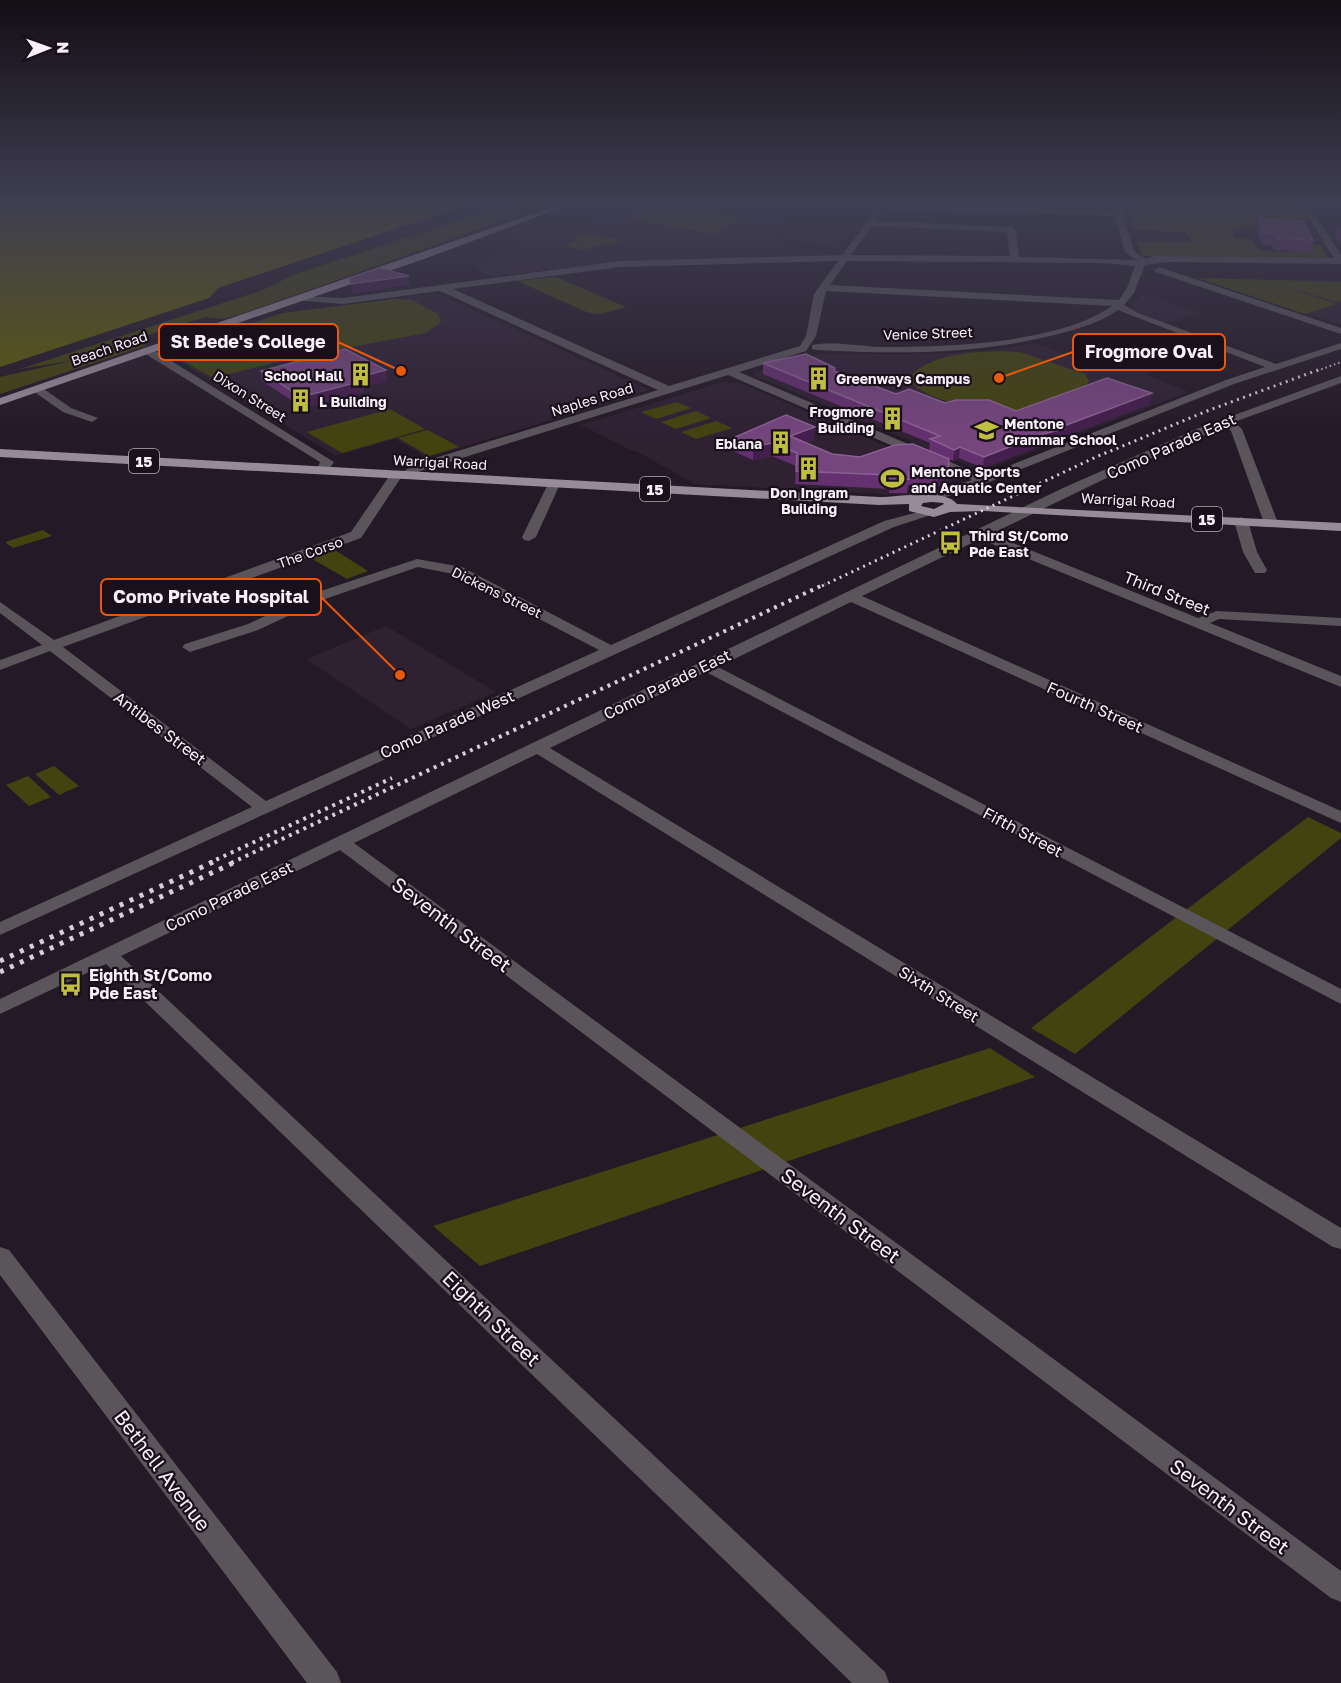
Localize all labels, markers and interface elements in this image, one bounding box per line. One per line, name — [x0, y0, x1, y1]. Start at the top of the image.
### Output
north arrow — [18, 18, 78, 78]
text: N — [53, 41, 73, 54]
street label: Venice Street — [883, 323, 973, 343]
callout: St Bede's College — [159, 324, 338, 360]
street label: Beach Road — [69, 327, 149, 369]
text: St Bede's College — [170, 330, 326, 352]
callout: Frogmore Oval — [1073, 334, 1225, 370]
text: Frogmore Oval — [1085, 340, 1213, 362]
building icon: School Hall — [348, 362, 374, 388]
building icon: Greenways Campus — [805, 365, 831, 391]
street label: Dixon Street — [210, 367, 290, 425]
place label: School Hall — [264, 367, 343, 384]
place label: Greenways Campus — [836, 370, 970, 387]
street label: Naples Road — [549, 378, 635, 420]
building icon: L Building — [288, 388, 314, 414]
place label: L Building — [319, 393, 387, 410]
place label: Frogmore Building — [809, 403, 874, 436]
building icon: Frogmore Building — [879, 406, 905, 432]
street label: Como Parade East — [1103, 409, 1239, 483]
place label: Mentone Grammar School — [1004, 415, 1117, 448]
school or university icon: Mentone Grammar School — [973, 418, 999, 444]
building icon: Eblana — [767, 430, 793, 456]
place label: Eblana — [715, 435, 762, 452]
road number: 15 — [129, 449, 159, 473]
street label: Warrigal Road — [392, 451, 488, 473]
building icon: Don Ingram Building — [796, 455, 822, 481]
place label: Mentone Sports and Aquatic Center — [911, 463, 1042, 496]
sports icon: Mentone Sports and Aquatic Center — [880, 466, 906, 492]
road number: 15 — [640, 477, 670, 501]
place label: Don Ingram Building — [770, 484, 848, 517]
street label: Warrigal Road — [1080, 489, 1176, 511]
road number: 15 — [1192, 507, 1222, 531]
place label: Third St/Como Pde East — [969, 527, 1068, 560]
bus stop icon: Third St/Como Pde East — [938, 530, 964, 556]
street label: The Corso — [275, 532, 345, 572]
street label: Dickens Street — [449, 563, 545, 621]
street label: Third Street — [1121, 567, 1213, 619]
callout: Como Private Hospital — [101, 579, 321, 615]
text: Como Private Hospital — [113, 585, 309, 607]
street label: Como Parade East — [600, 644, 734, 724]
street label: Fourth Street — [1044, 677, 1146, 737]
street label: Como Parade West — [377, 685, 517, 763]
street label: Antibes Street — [110, 687, 210, 769]
street label: Fifth Street — [980, 803, 1066, 861]
street label: Como Parade East — [162, 856, 296, 936]
street label: Seventh Street — [388, 871, 516, 977]
street label: Sixth Street — [895, 961, 983, 1027]
place label: Eighth St/Como Pde East — [89, 965, 213, 1003]
bus stop icon: Eighth St/Como Pde East — [58, 971, 84, 997]
street label: Seventh Street — [777, 1162, 905, 1268]
street label: Eighth Street — [438, 1265, 546, 1371]
street label: Bethell Avenue — [110, 1405, 216, 1535]
street label: Seventh Street — [1166, 1453, 1294, 1559]

